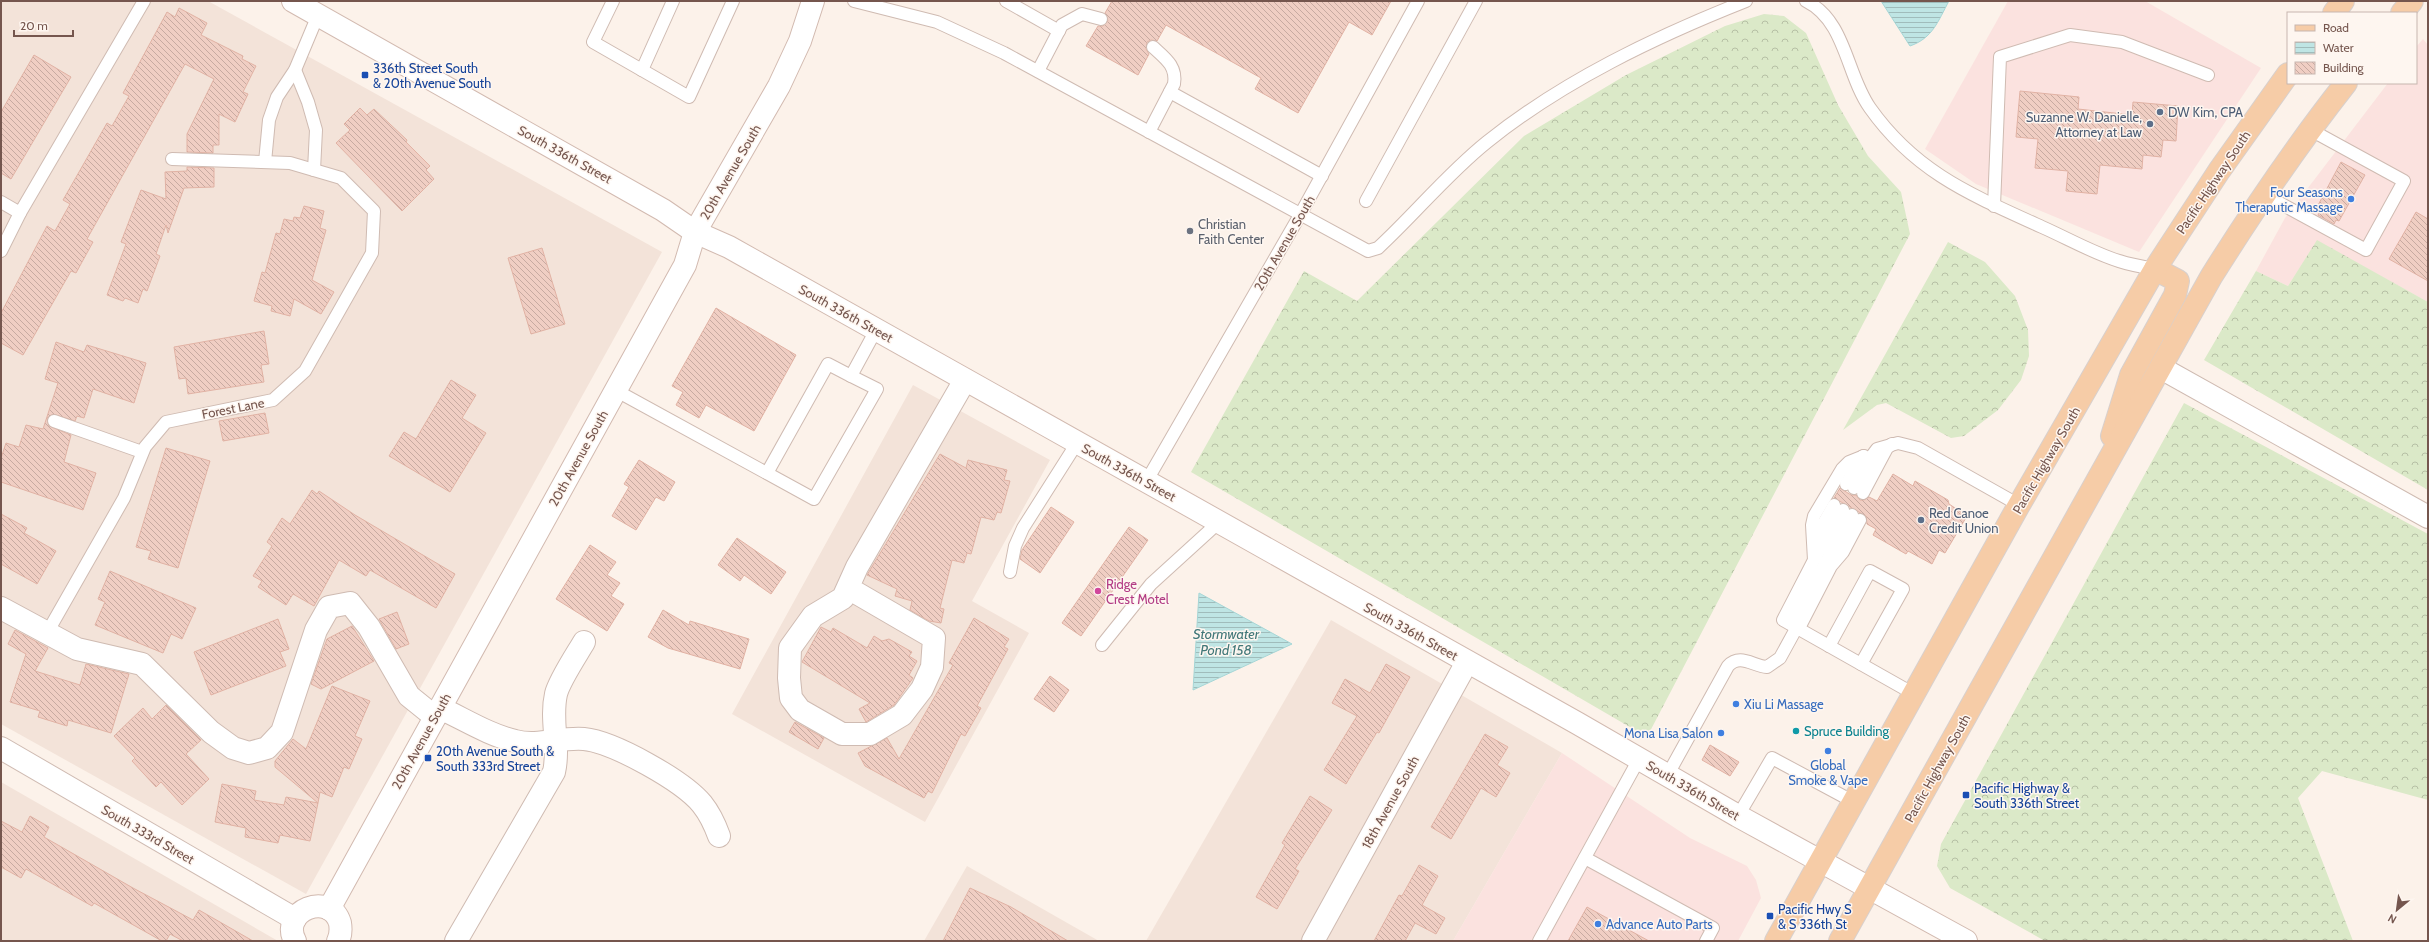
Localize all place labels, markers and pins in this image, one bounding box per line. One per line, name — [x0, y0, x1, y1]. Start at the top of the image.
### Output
place label: 336th Street South & 20th Avenue South — [373, 60, 491, 91]
marker: 336th Street South & 20th Avenue South — [360, 70, 370, 80]
place label: DW Kim, CPA — [2168, 104, 2243, 120]
marker: DW Kim, CPA — [2155, 107, 2165, 117]
place label: Suzanne W. Danielle, Attorney at Law — [2026, 109, 2143, 140]
marker: Suzanne W. Danielle, Attorney at Law — [2145, 119, 2155, 129]
place label: Four Seasons Theraputic Massage — [2235, 184, 2344, 215]
marker: Four Seasons Theraputic Massage — [2346, 194, 2356, 204]
place label: Christian Faith Center — [1198, 216, 1265, 247]
marker: Christian Faith Center — [1185, 226, 1195, 236]
place label: Red Canoe Credit Union — [1929, 505, 1998, 536]
marker: Red Canoe Credit Union — [1916, 515, 1926, 525]
place label: Ridge Crest Motel — [1106, 576, 1169, 607]
marker: Ridge Crest Motel — [1093, 586, 1103, 596]
place label: Xiu Li Massage — [1744, 696, 1824, 712]
marker: Xiu Li Massage — [1731, 699, 1741, 709]
place label: Spruce Building — [1804, 723, 1890, 739]
place label: Mona Lisa Salon — [1624, 725, 1713, 741]
marker: Spruce Building — [1791, 726, 1801, 736]
marker: Mona Lisa Salon — [1716, 728, 1726, 738]
place label: 20th Avenue South & South 333rd Street — [436, 743, 554, 774]
marker: Global Smoke & Vape — [1823, 746, 1833, 756]
marker: 20th Avenue South & South 333rd Street — [423, 753, 433, 763]
place label: Global Smoke & Vape — [1788, 757, 1868, 788]
place label: Pacific Highway & South 336th Street — [1974, 780, 2080, 811]
marker: Pacific Highway & South 336th Street — [1961, 790, 1971, 800]
place label: Pacific Hwy S & S 336th St — [1778, 901, 1852, 932]
marker: Pacific Hwy S & S 336th St — [1765, 911, 1775, 921]
place label: Advance Auto Parts — [1606, 916, 1713, 932]
marker: Advance Auto Parts — [1593, 919, 1603, 929]

